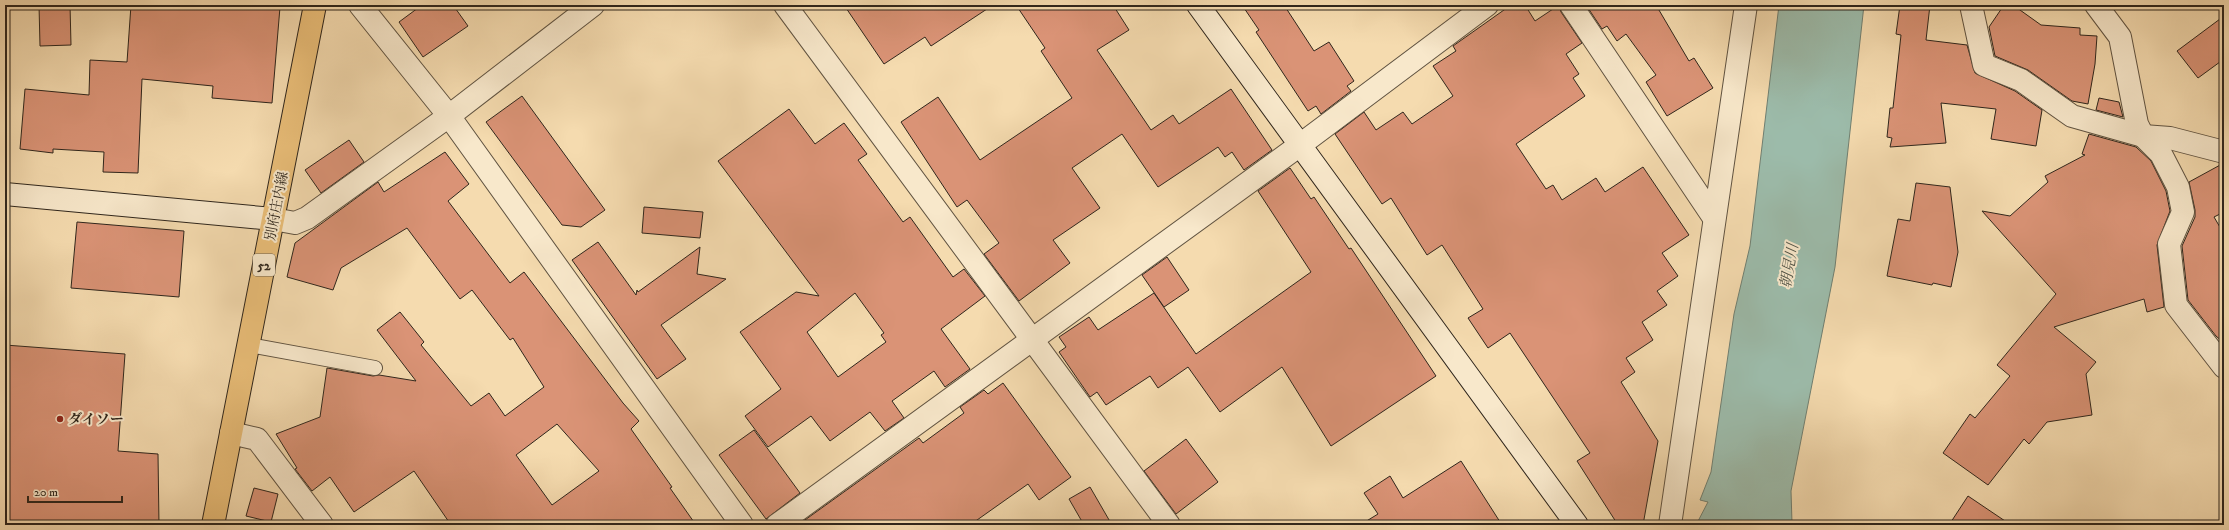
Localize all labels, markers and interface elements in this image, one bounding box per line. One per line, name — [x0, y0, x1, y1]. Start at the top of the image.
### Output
street label: 別府庄内線 — [261, 170, 292, 242]
water label: 朝見川 — [1776, 240, 1803, 290]
road number: 52 — [253, 254, 275, 276]
place label: ダイソー — [68, 411, 124, 429]
marker: ダイソー — [55, 414, 65, 424]
scale bar — [28, 478, 122, 504]
text: 20 m — [34, 485, 58, 500]

